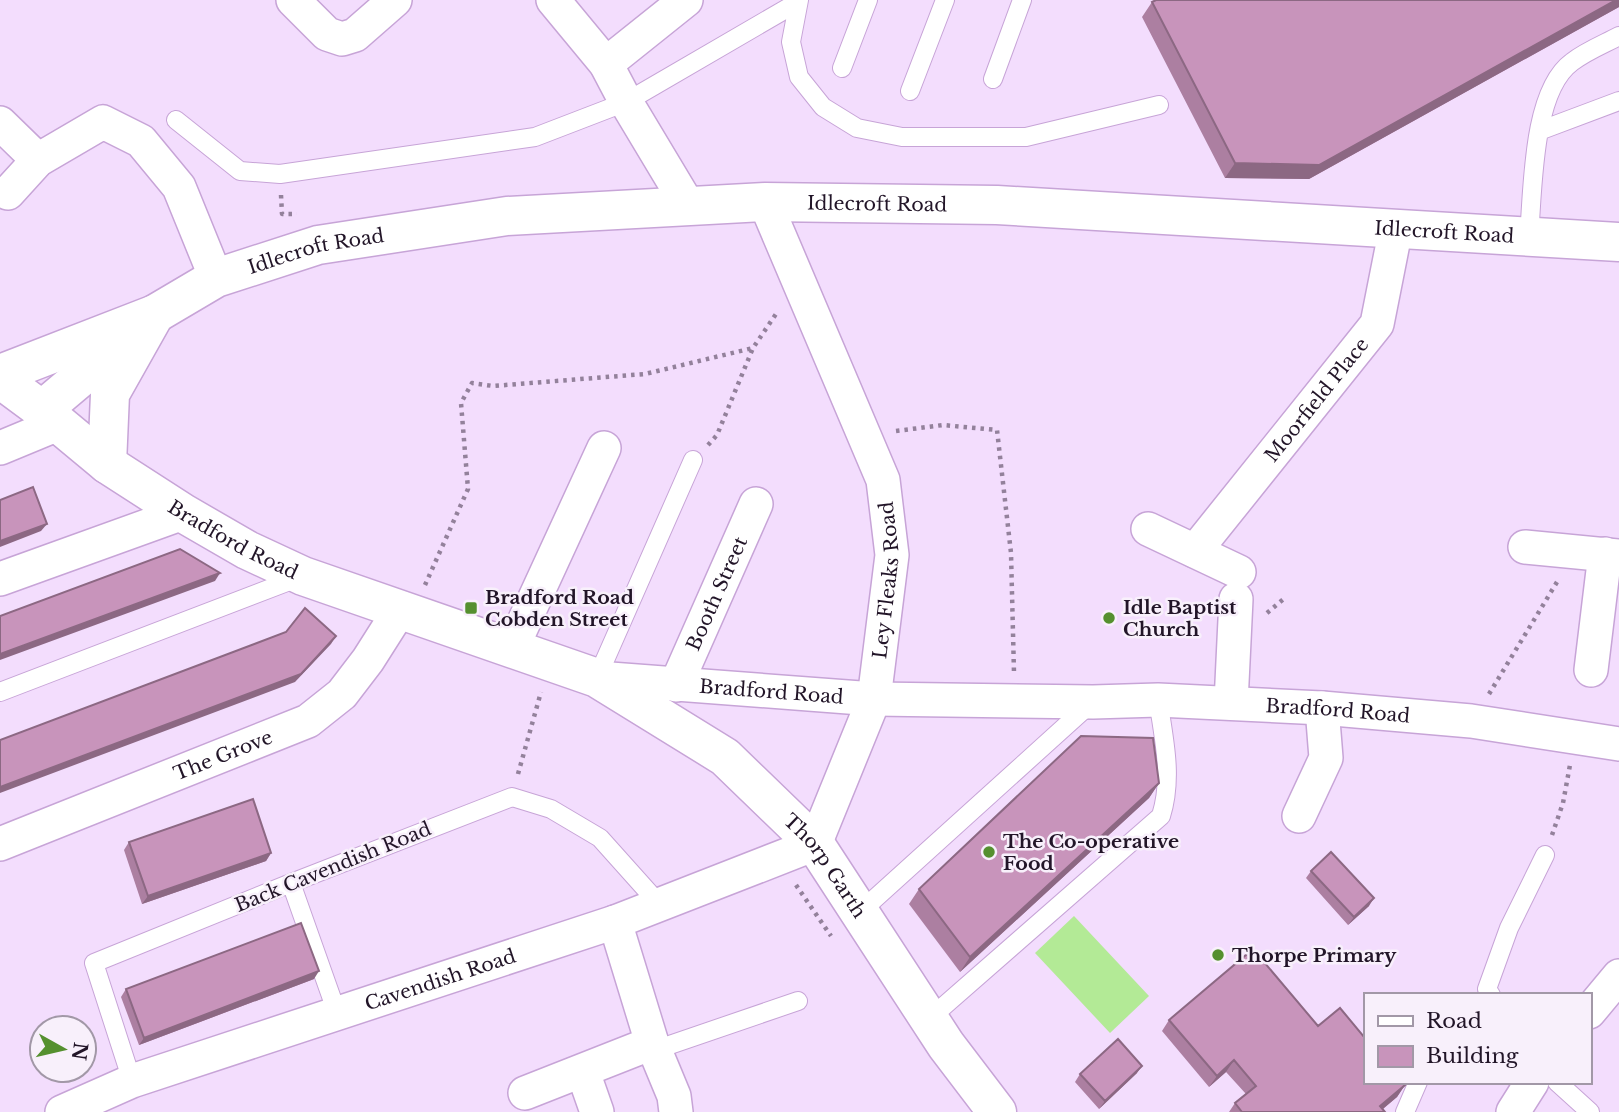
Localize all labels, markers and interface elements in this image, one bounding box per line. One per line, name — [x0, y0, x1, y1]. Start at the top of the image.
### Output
street label: Idlecroft Road — [807, 191, 947, 216]
street label: Idlecroft Road — [1374, 216, 1515, 247]
street label: Idlecroft Road — [245, 223, 386, 278]
street label: Moorfield Place — [1260, 333, 1373, 466]
street label: Bradford Road — [164, 495, 302, 584]
street label: Ley Fleaks Road — [868, 500, 904, 660]
street label: Booth Street — [681, 532, 752, 654]
place label: Bradford Road Cobden Street — [485, 586, 634, 631]
place label: Idle Baptist Church — [1123, 596, 1237, 641]
marker: Bradford Road Cobden Street — [463, 600, 479, 616]
marker: Idle Baptist Church — [1101, 610, 1117, 626]
street label: Bradford Road — [698, 674, 845, 708]
street label: Bradford Road — [1265, 694, 1411, 727]
street label: The Grove — [170, 725, 276, 785]
street label: Thorp Garth — [779, 809, 871, 922]
street label: Back Cavendish Road — [231, 817, 435, 917]
place label: The Co-operative Food — [1003, 830, 1179, 875]
marker: The Co-operative Food — [981, 844, 997, 860]
street label: Cavendish Road — [362, 944, 519, 1015]
place label: Thorpe Primary — [1232, 944, 1397, 967]
marker: Thorpe Primary — [1210, 947, 1226, 963]
legend — [1364, 993, 1591, 1084]
text: Road — [1426, 1008, 1482, 1034]
north arrow — [28, 1014, 98, 1084]
text: N — [67, 1041, 92, 1062]
text: Building — [1426, 1043, 1519, 1069]

